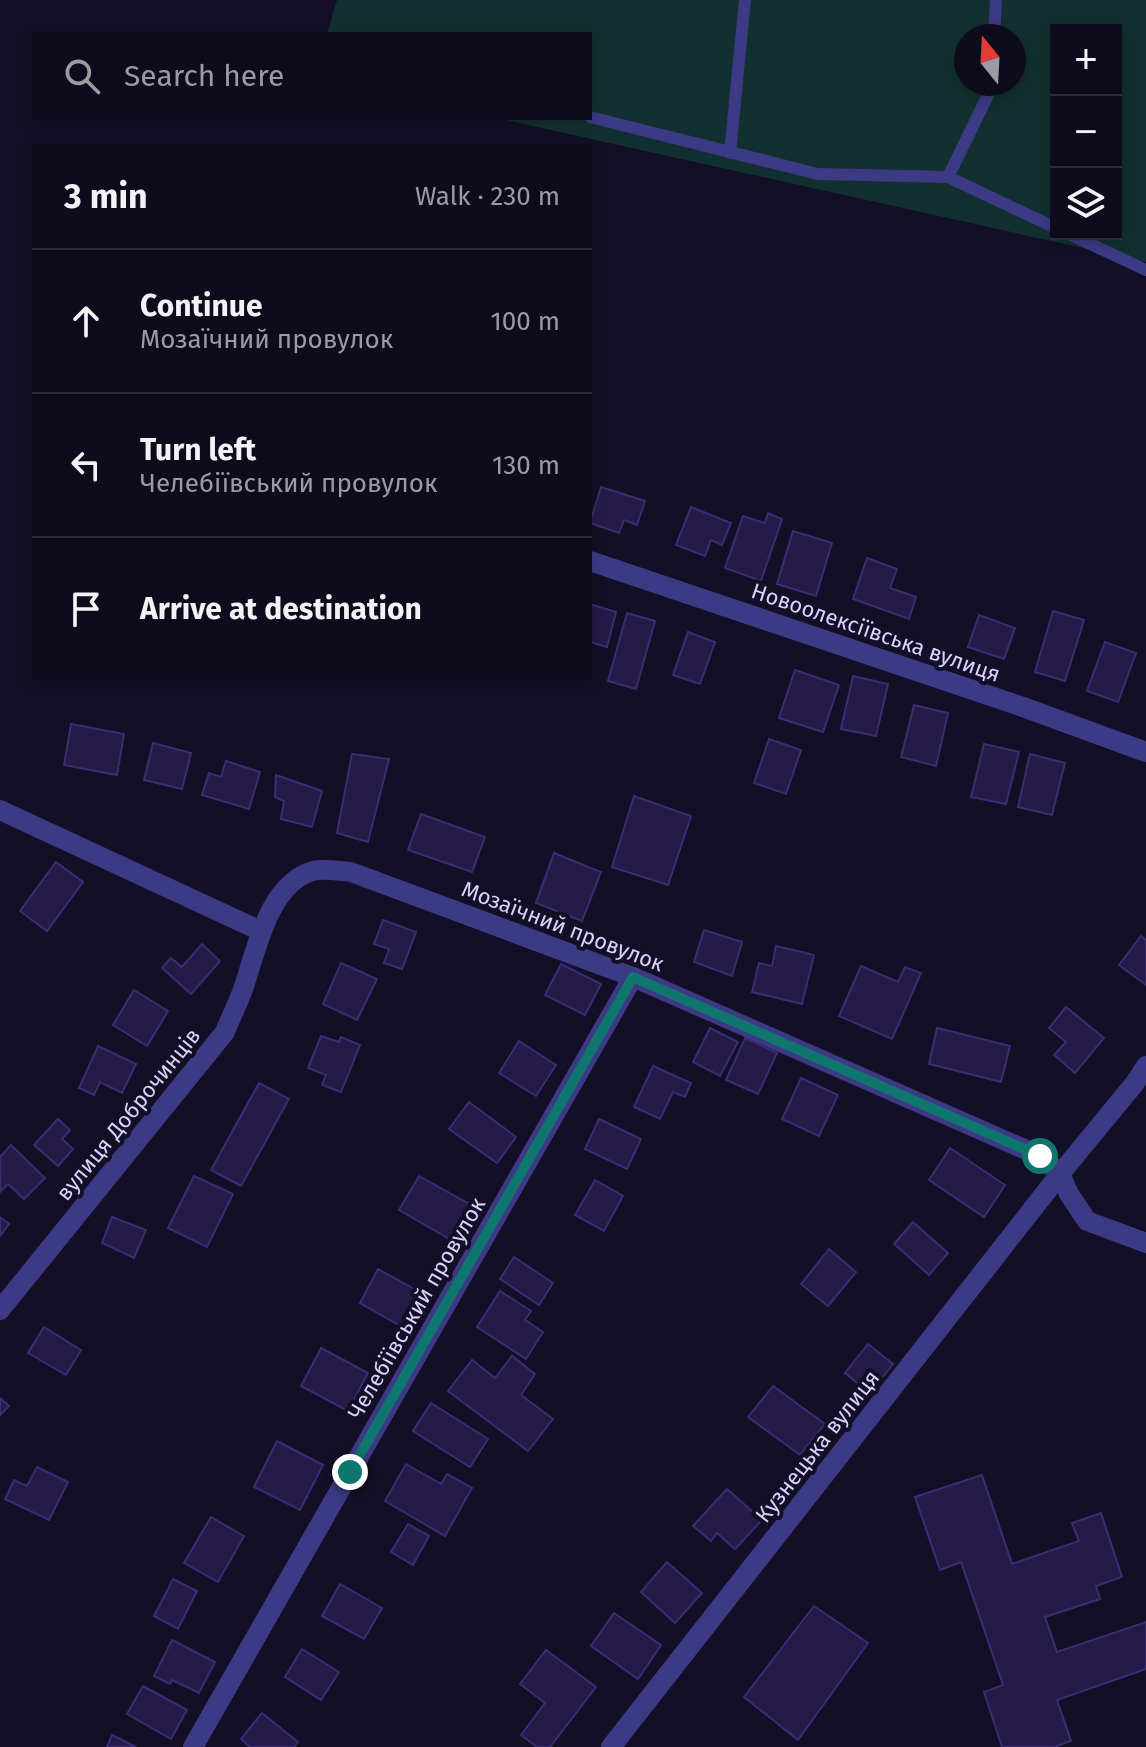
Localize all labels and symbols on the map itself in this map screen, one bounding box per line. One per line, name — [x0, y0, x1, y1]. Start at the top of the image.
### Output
north arrow — [954, 24, 1026, 96]
street label: Новоолексіївська вулиця — [748, 577, 1004, 688]
street label: Мозаїчний провулок — [458, 875, 668, 978]
street label: вулиця Доброчинців — [50, 1023, 206, 1206]
route start — [1022, 1138, 1058, 1174]
street label: Челебіївський провулок — [342, 1192, 491, 1424]
street label: Кузнецька вулиця — [749, 1365, 885, 1528]
route end — [332, 1454, 368, 1490]

